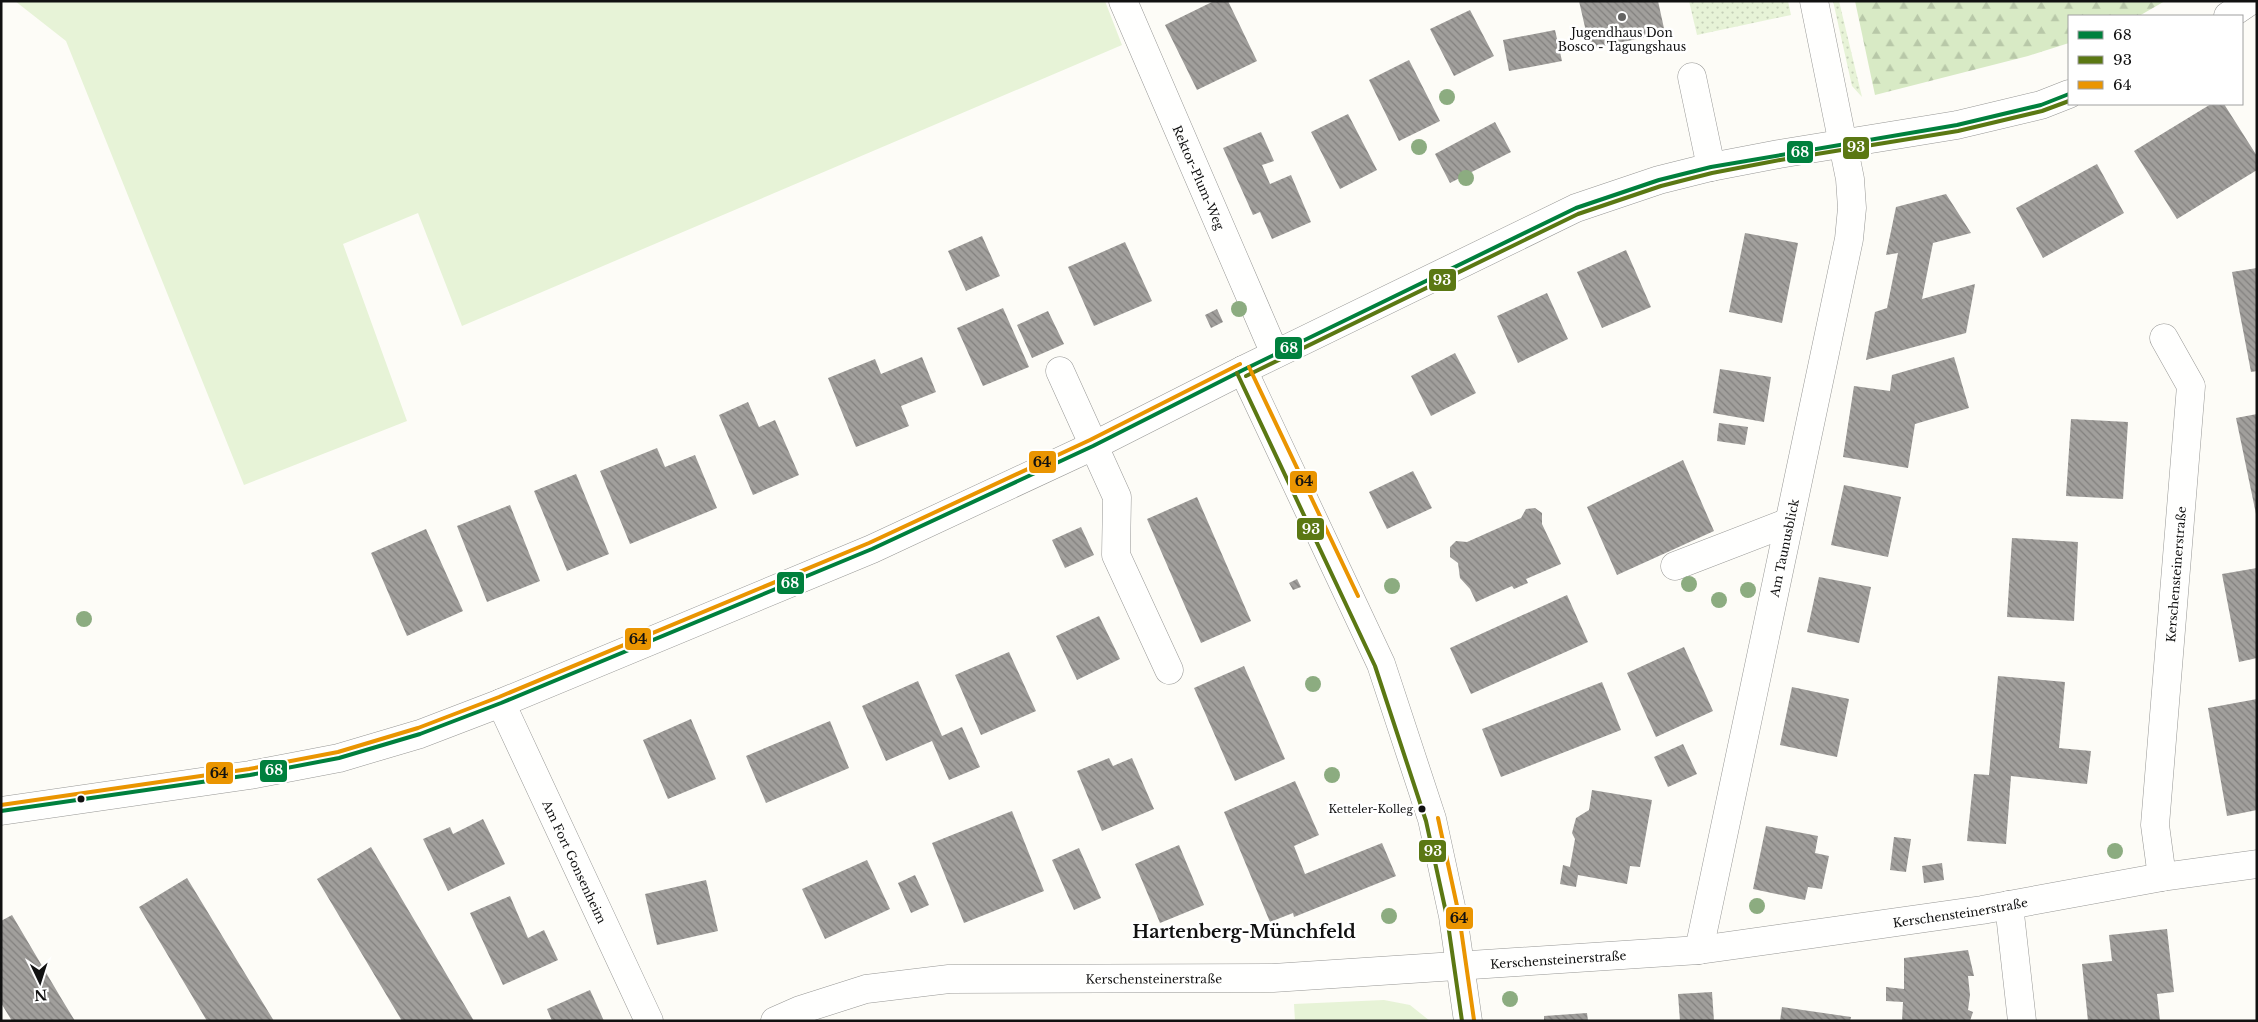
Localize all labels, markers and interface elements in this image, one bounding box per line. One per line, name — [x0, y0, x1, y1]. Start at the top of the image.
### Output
marker: Jugendhaus Don Bosco - Tagungshaus — [1616, 11, 1628, 23]
legend — [2068, 15, 2243, 105]
place label: Jugendhaus Don Bosco - Tagungshaus — [1558, 25, 1686, 54]
text: 68 — [2113, 25, 2132, 44]
text: 93 — [2113, 50, 2132, 69]
text: 64 — [2113, 75, 2131, 94]
street label: Rektor-Plum-Weg — [1170, 123, 1228, 233]
line badge: 93 — [1842, 136, 1870, 160]
text: 93 — [1847, 138, 1865, 156]
line badge: 68 — [1786, 140, 1814, 164]
text: 68 — [1791, 143, 1809, 161]
line badge: 93 — [1428, 268, 1457, 292]
text: 93 — [1433, 271, 1451, 289]
line badge: 68 — [1274, 336, 1303, 360]
text: 68 — [1280, 339, 1298, 357]
line badge: 64 — [1028, 450, 1057, 474]
text: 64 — [1033, 453, 1051, 471]
line badge: 64 — [1289, 470, 1318, 494]
text: 64 — [1295, 472, 1313, 490]
street label: Am Taunusblick — [1766, 497, 1802, 599]
street label: Kerschensteinerstraße — [2163, 506, 2189, 643]
line badge: 93 — [1296, 517, 1325, 541]
text: 93 — [1302, 520, 1320, 538]
line badge: 68 — [776, 571, 805, 595]
text: 68 — [781, 574, 799, 592]
line badge: 64 — [624, 627, 652, 651]
text: 64 — [629, 630, 647, 648]
line badge: 68 — [259, 759, 288, 783]
line badge: 64 — [205, 761, 234, 785]
text: 68 — [265, 761, 283, 779]
text: 64 — [210, 764, 228, 782]
unlabelled marker — [76, 794, 86, 804]
street label: Am Fort Gonsenheim — [539, 797, 610, 926]
place label: Ketteler-Kolleg — [1329, 802, 1413, 816]
marker: Ketteler-Kolleg — [1417, 804, 1427, 814]
line badge: 93 — [1418, 839, 1447, 863]
text: 93 — [1424, 842, 1442, 860]
street label: Kerschensteinerstraße — [1892, 894, 2029, 930]
line badge: 64 — [1445, 906, 1474, 930]
text: 64 — [1450, 909, 1468, 927]
district label: Hartenberg-Münchfeld — [1132, 921, 1356, 943]
street label: Kerschensteinerstraße — [1490, 947, 1627, 971]
north arrow — [15, 957, 65, 1007]
street label: Kerschensteinerstraße — [1086, 971, 1222, 986]
text: N — [34, 986, 48, 1004]

